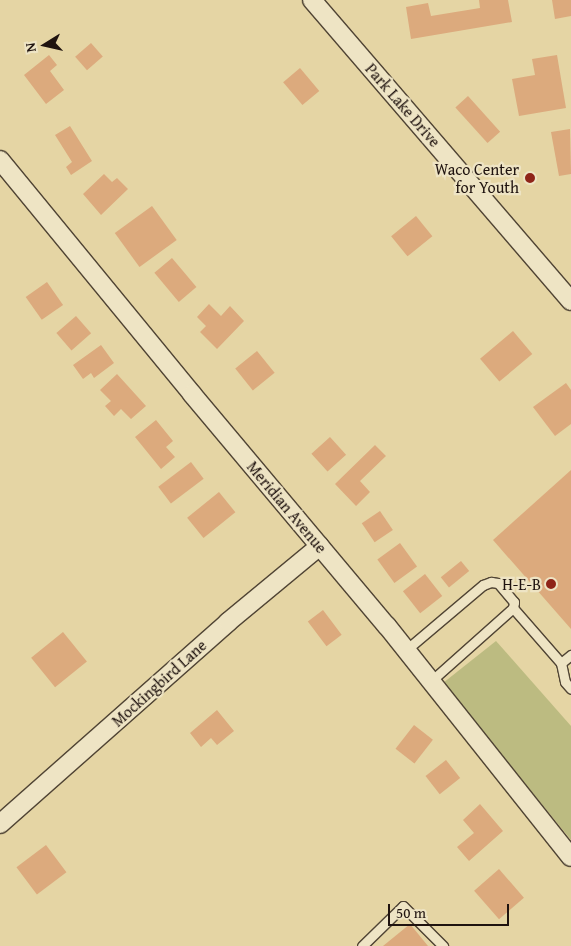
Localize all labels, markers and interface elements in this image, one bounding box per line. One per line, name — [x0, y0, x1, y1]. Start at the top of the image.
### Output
north arrow — [20, 20, 70, 70]
text: N — [20, 41, 41, 54]
street label: Park Lake Drive — [361, 59, 445, 151]
place label: Waco Center for Youth — [435, 159, 519, 197]
marker: Waco Center for Youth — [523, 171, 537, 185]
street label: Meridian Avenue — [243, 457, 331, 557]
place label: H-E-B — [502, 574, 541, 594]
marker: H-E-B — [545, 578, 557, 590]
street label: Mockingbird Lane — [108, 635, 210, 731]
scale bar — [391, 894, 512, 926]
text: 50 m — [396, 902, 426, 923]

